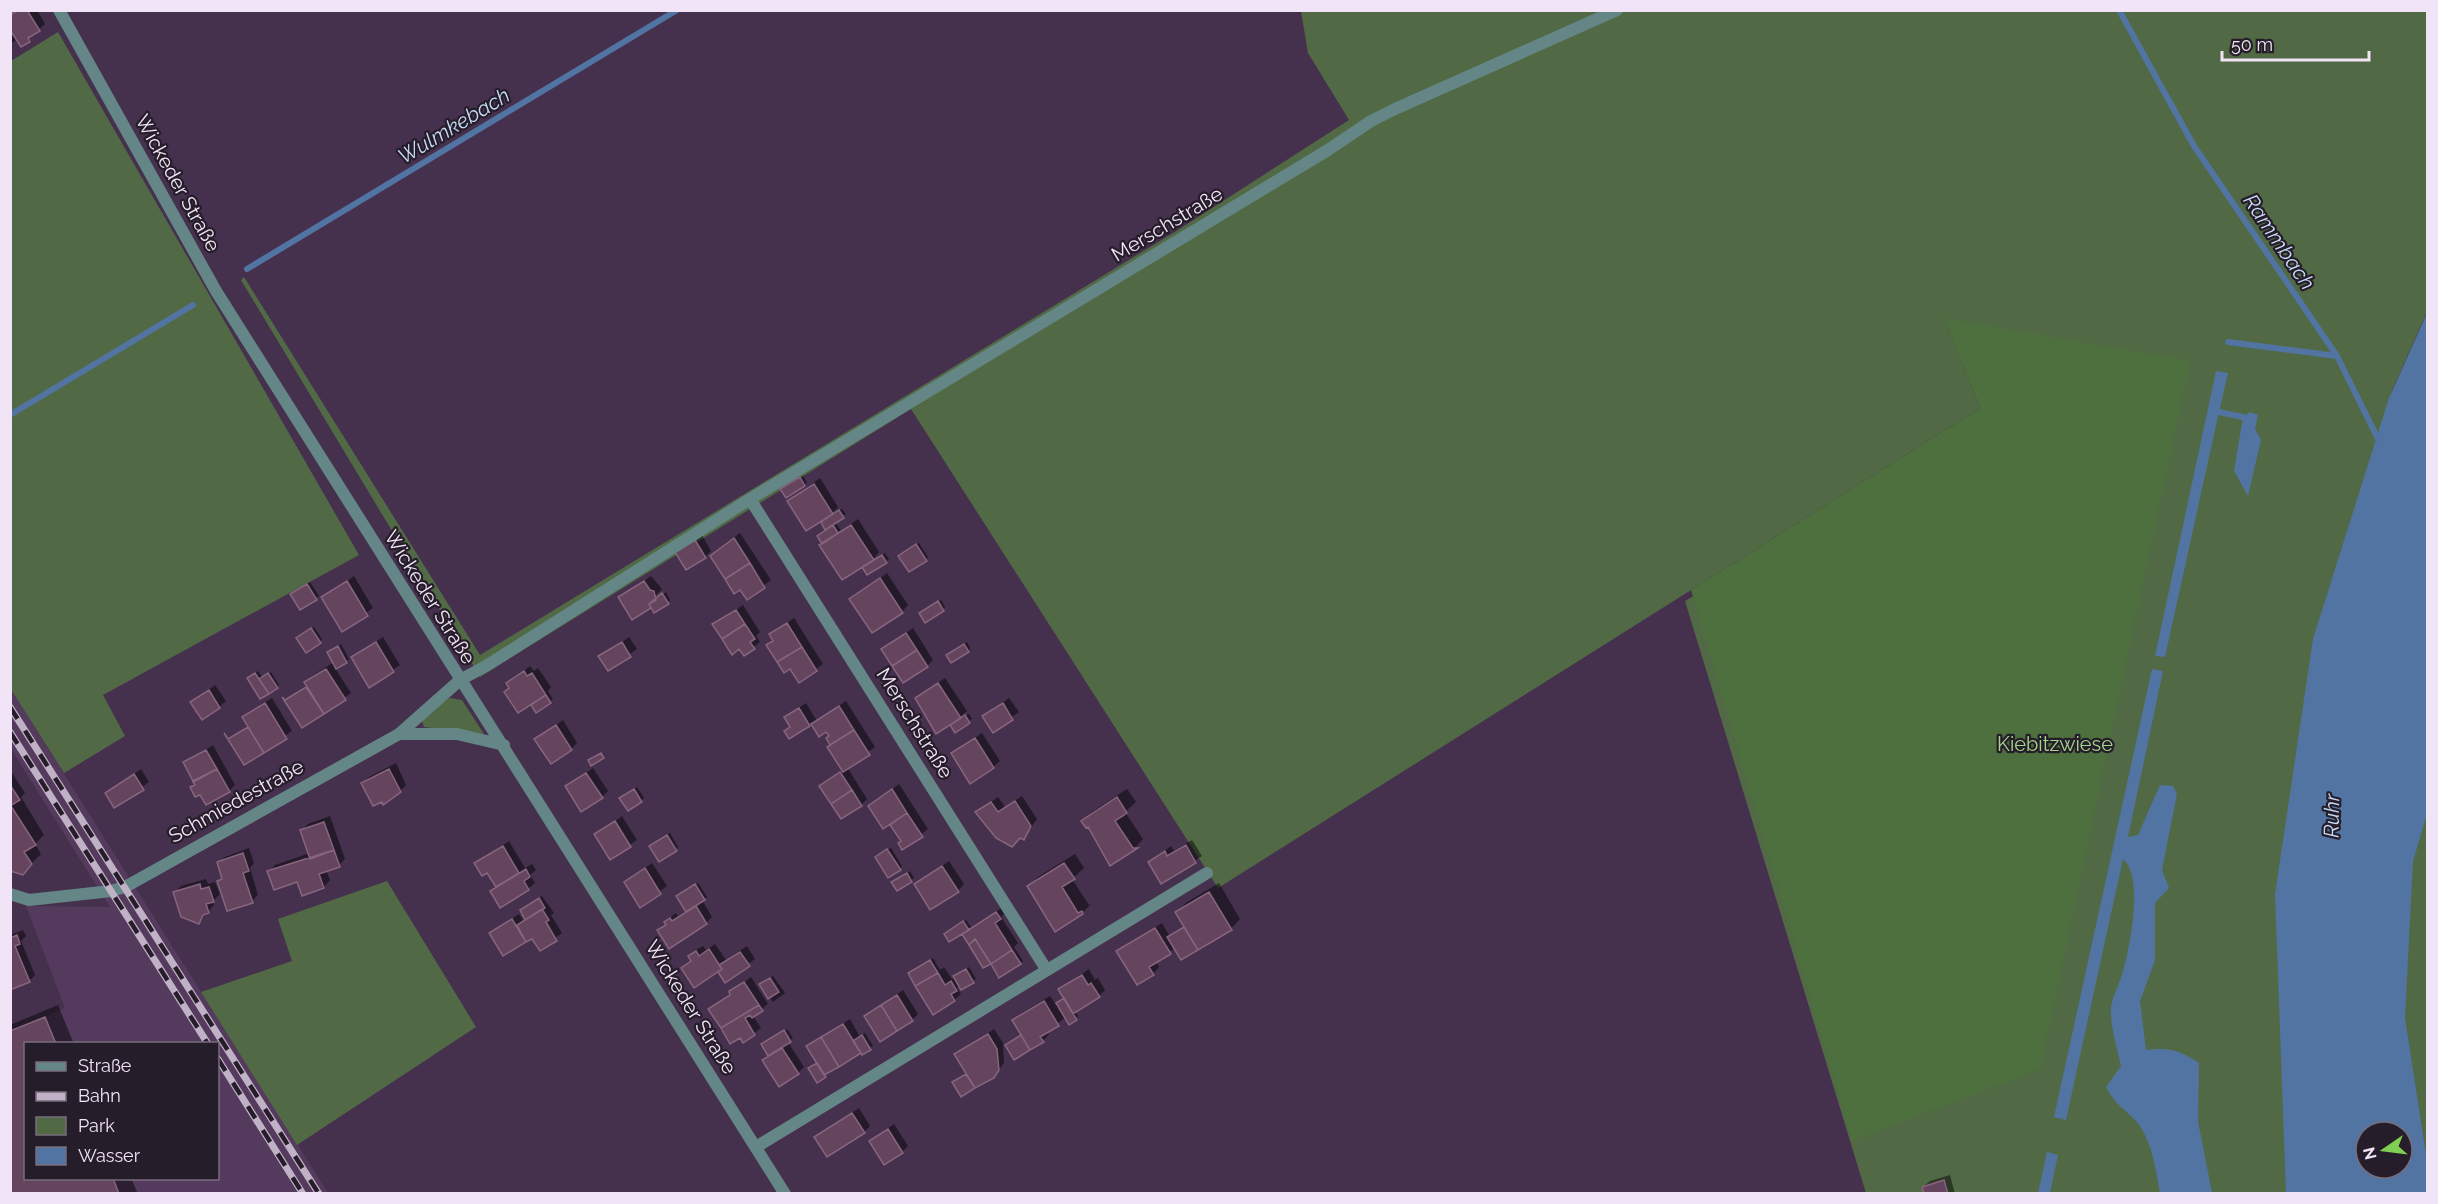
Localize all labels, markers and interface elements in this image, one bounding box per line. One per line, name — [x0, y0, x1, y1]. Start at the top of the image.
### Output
scale bar — [2222, 24, 2369, 62]
text: 50 m — [2231, 34, 2273, 55]
water label: Wulmkebach — [393, 82, 514, 169]
street label: Wickeder Straße — [130, 110, 226, 256]
street label: Merschstraße — [1107, 181, 1227, 267]
water label: Rammbach — [2238, 189, 2321, 294]
street label: Wickeder Straße — [379, 526, 481, 669]
street label: Merschstraße — [872, 663, 959, 783]
park label: Kiebitzwiese — [1997, 732, 2113, 756]
street label: Schmiedestraße — [164, 754, 308, 848]
water label: Ruhr — [2319, 793, 2344, 838]
street label: Wickeder Straße — [640, 936, 742, 1079]
legend — [24, 1042, 219, 1180]
text: Straße — [78, 1055, 132, 1076]
text: Bahn — [78, 1085, 121, 1106]
text: Park — [78, 1115, 115, 1136]
north arrow — [2354, 1120, 2414, 1180]
text: Wasser — [78, 1145, 141, 1166]
text: N — [2359, 1145, 2381, 1162]

